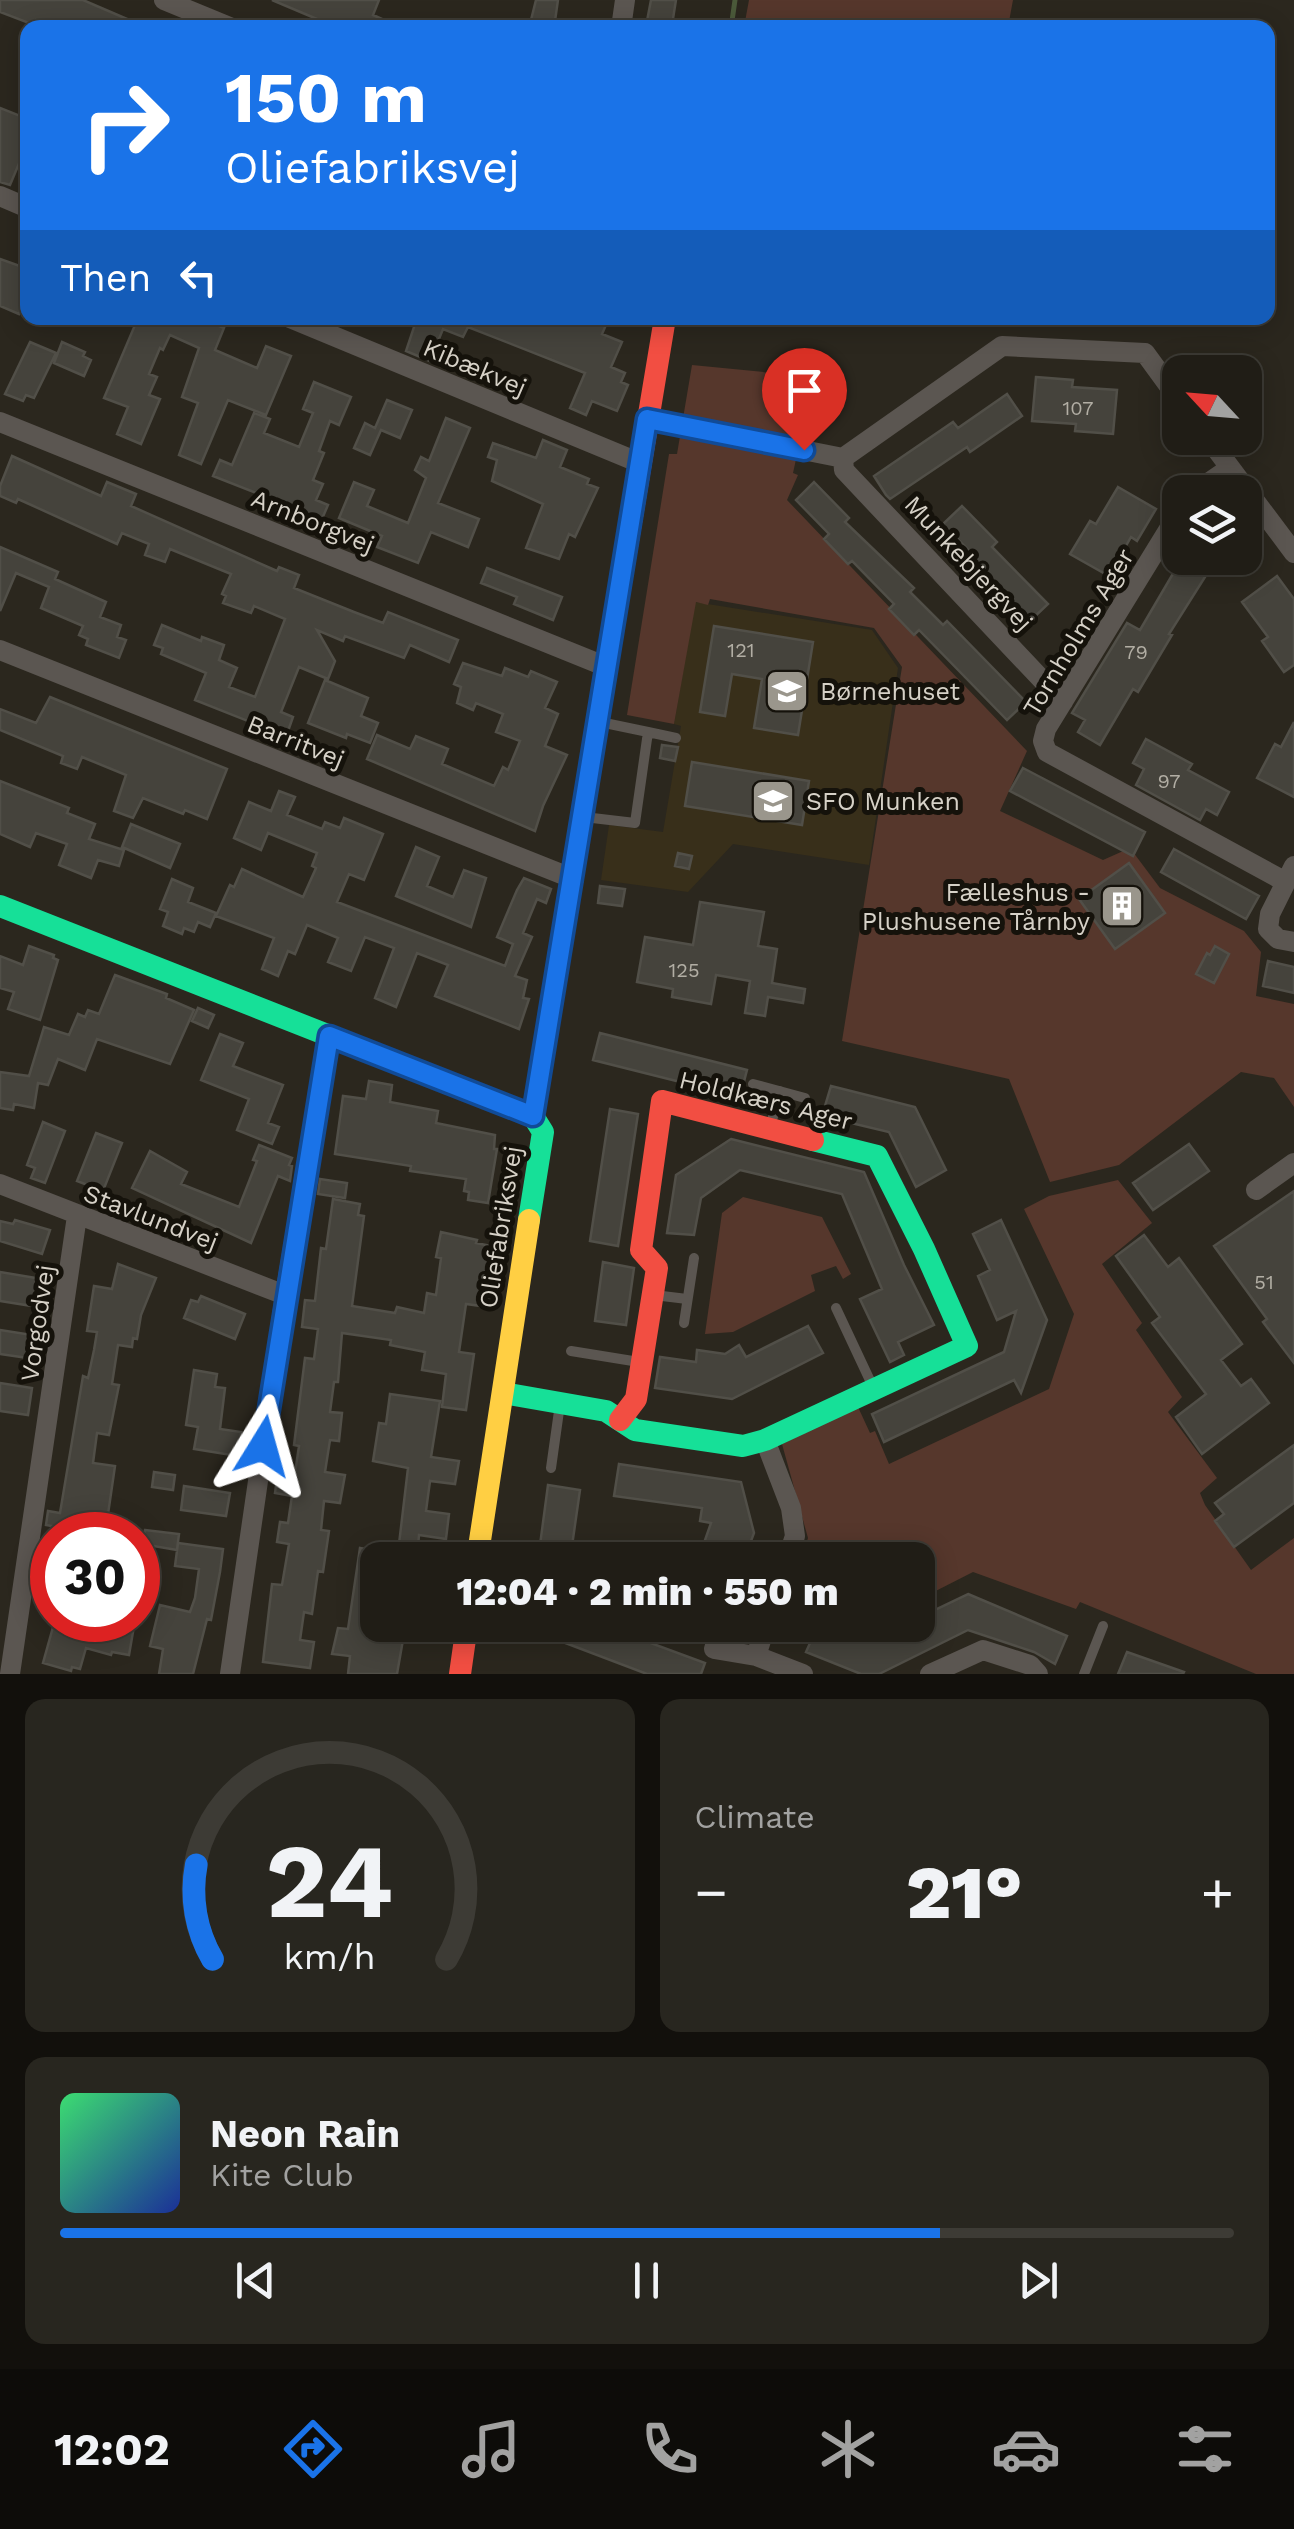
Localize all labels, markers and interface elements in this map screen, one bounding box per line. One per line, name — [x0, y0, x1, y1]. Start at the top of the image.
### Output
text: 150 m — [225, 57, 427, 139]
icon: right — [60, 60, 190, 190]
text: Oliefabriksvej — [225, 141, 520, 194]
icon: left — [171, 250, 226, 305]
text: Then — [60, 256, 151, 300]
street label: Kibækvej — [419, 333, 531, 402]
pin — [762, 348, 847, 451]
north arrow — [1162, 355, 1262, 455]
map controls — [1162, 355, 1262, 575]
icon: arrive — [777, 363, 832, 418]
house number: 107 — [1062, 396, 1094, 420]
button: layers — [1162, 475, 1262, 575]
street label: Arnborgvej — [247, 484, 378, 559]
street label: Munkebjergvej — [899, 490, 1039, 637]
street label: Tornholms Ager — [1017, 543, 1140, 721]
house number: 121 — [727, 638, 755, 662]
house number: 79 — [1124, 640, 1148, 664]
school or university icon: Børnehuset — [764, 668, 810, 714]
place label: Børnehuset — [820, 677, 961, 706]
street label: Barritvej — [243, 709, 349, 774]
house number: 97 — [1157, 769, 1181, 793]
school or university icon: SFO Munken — [750, 778, 796, 824]
place label: SFO Munken — [806, 787, 960, 816]
place label: Fælleshus - Plushusene Tårnby — [862, 878, 1090, 936]
building icon: Fælleshus - Plushusene Tårnby — [1099, 883, 1145, 929]
house number: 125 — [668, 958, 700, 982]
street label: Holdkærs Ager — [676, 1065, 856, 1136]
street label: Oliefabriksvej — [473, 1144, 528, 1310]
street label: Stavlundvej — [80, 1179, 222, 1256]
street label: Vorgodvej — [15, 1263, 60, 1383]
house number: 51 — [1254, 1270, 1274, 1294]
position arrow — [211, 1394, 315, 1498]
speed limit sign: 30 — [30, 1512, 160, 1642]
text: 12:04 · 2 min · 550 m — [456, 1570, 839, 1614]
text: Climate — [695, 1798, 815, 1836]
text: 24 — [266, 1820, 394, 1942]
text: 21° — [906, 1848, 1023, 1936]
text: − — [695, 1860, 728, 1924]
text: + — [1201, 1860, 1234, 1924]
text: km/h — [284, 1936, 376, 1978]
text: Neon Rain — [210, 2112, 400, 2156]
text: Kite Club — [210, 2156, 354, 2194]
icon: previous — [228, 2253, 283, 2308]
icon: pause — [619, 2253, 674, 2308]
icon: next — [1011, 2253, 1066, 2308]
icon: directions — [278, 2414, 348, 2484]
icon: music — [456, 2414, 526, 2484]
icon: phone — [635, 2414, 705, 2484]
icon: climate — [813, 2414, 883, 2484]
icon: car — [991, 2414, 1061, 2484]
icon: filters — [1170, 2414, 1240, 2484]
text: 12:02 — [54, 2423, 170, 2476]

